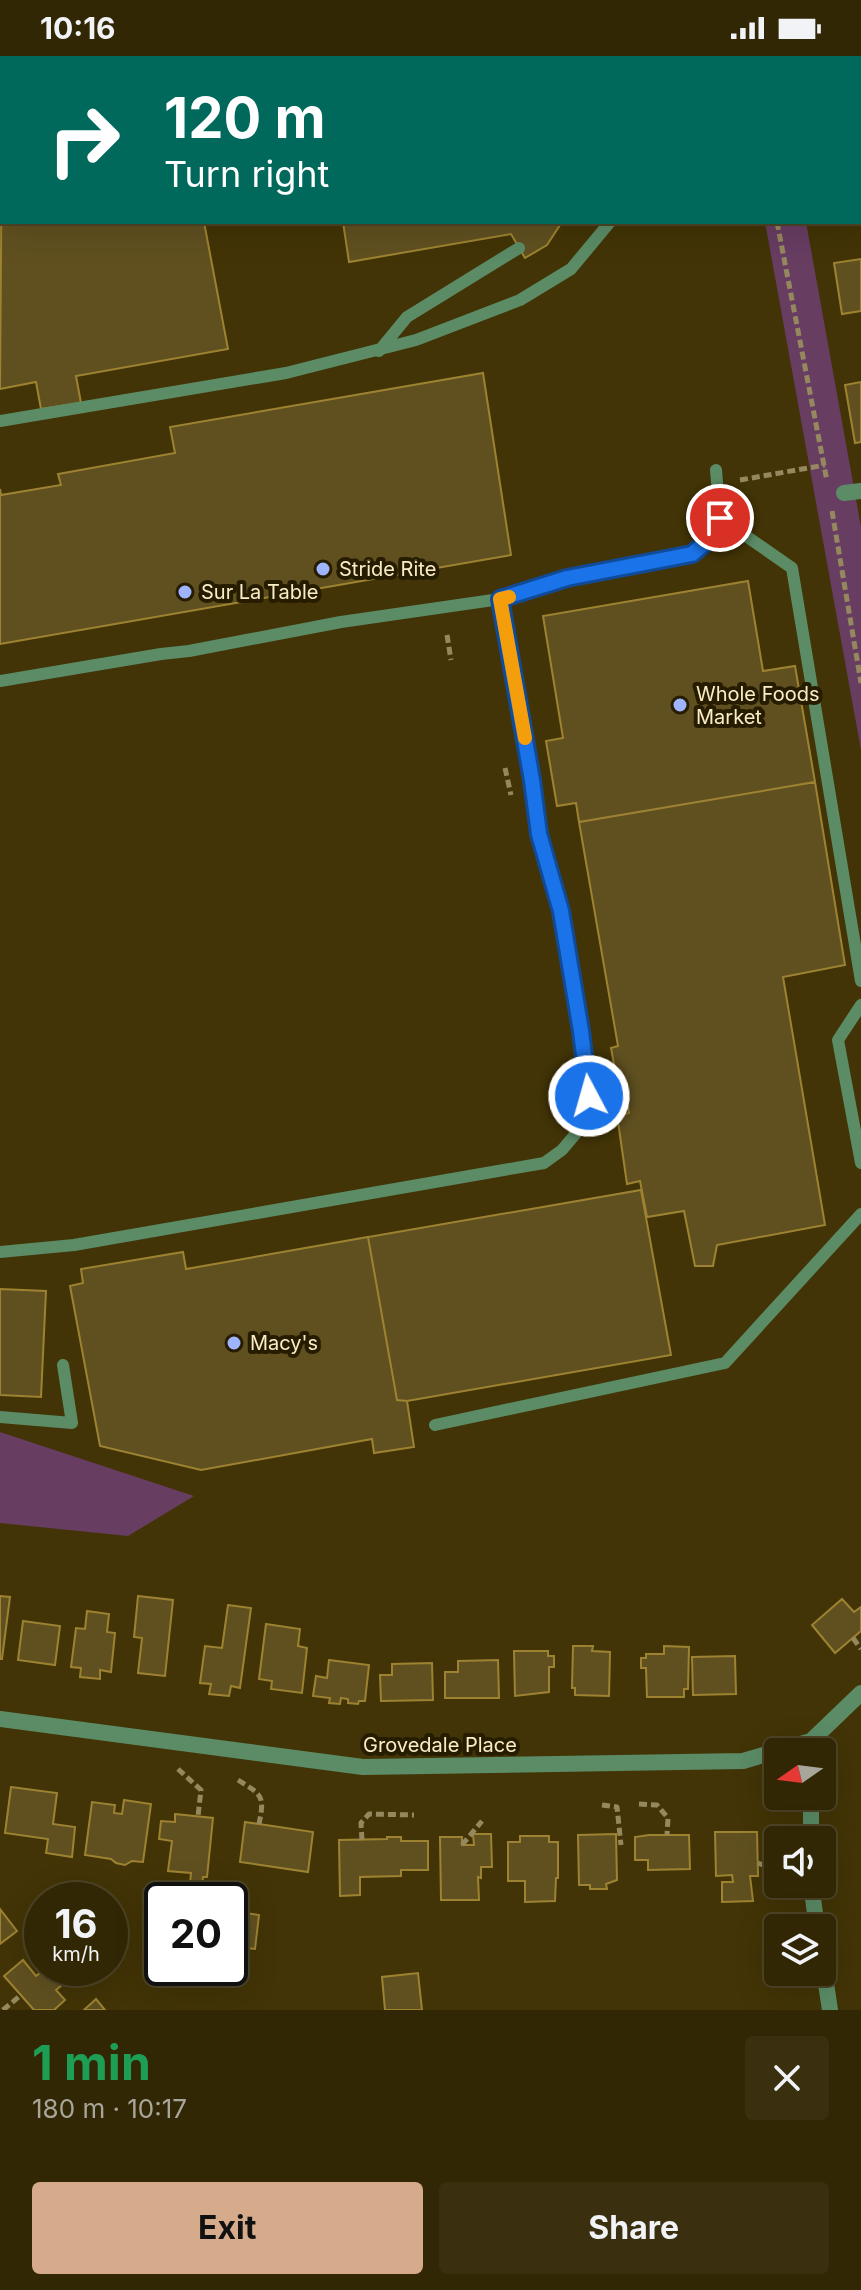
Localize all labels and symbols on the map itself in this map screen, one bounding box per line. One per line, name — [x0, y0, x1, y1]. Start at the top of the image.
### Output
pin — [686, 484, 754, 552]
place label: Stride Rite — [339, 557, 436, 581]
marker: Stride Rite — [314, 560, 332, 578]
place label: Sur La Table — [201, 580, 318, 604]
marker: Sur La Table — [176, 583, 194, 601]
place label: Whole Foods Market — [696, 682, 819, 729]
marker: Whole Foods Market — [671, 696, 689, 714]
position arrow — [547, 1054, 631, 1138]
place label: Macy's — [250, 1331, 318, 1355]
marker: Macy's — [225, 1334, 243, 1352]
street label: Grovedale Place — [363, 1733, 517, 1757]
north arrow — [764, 1738, 836, 1810]
speed limit sign: 20 — [144, 1882, 248, 1986]

